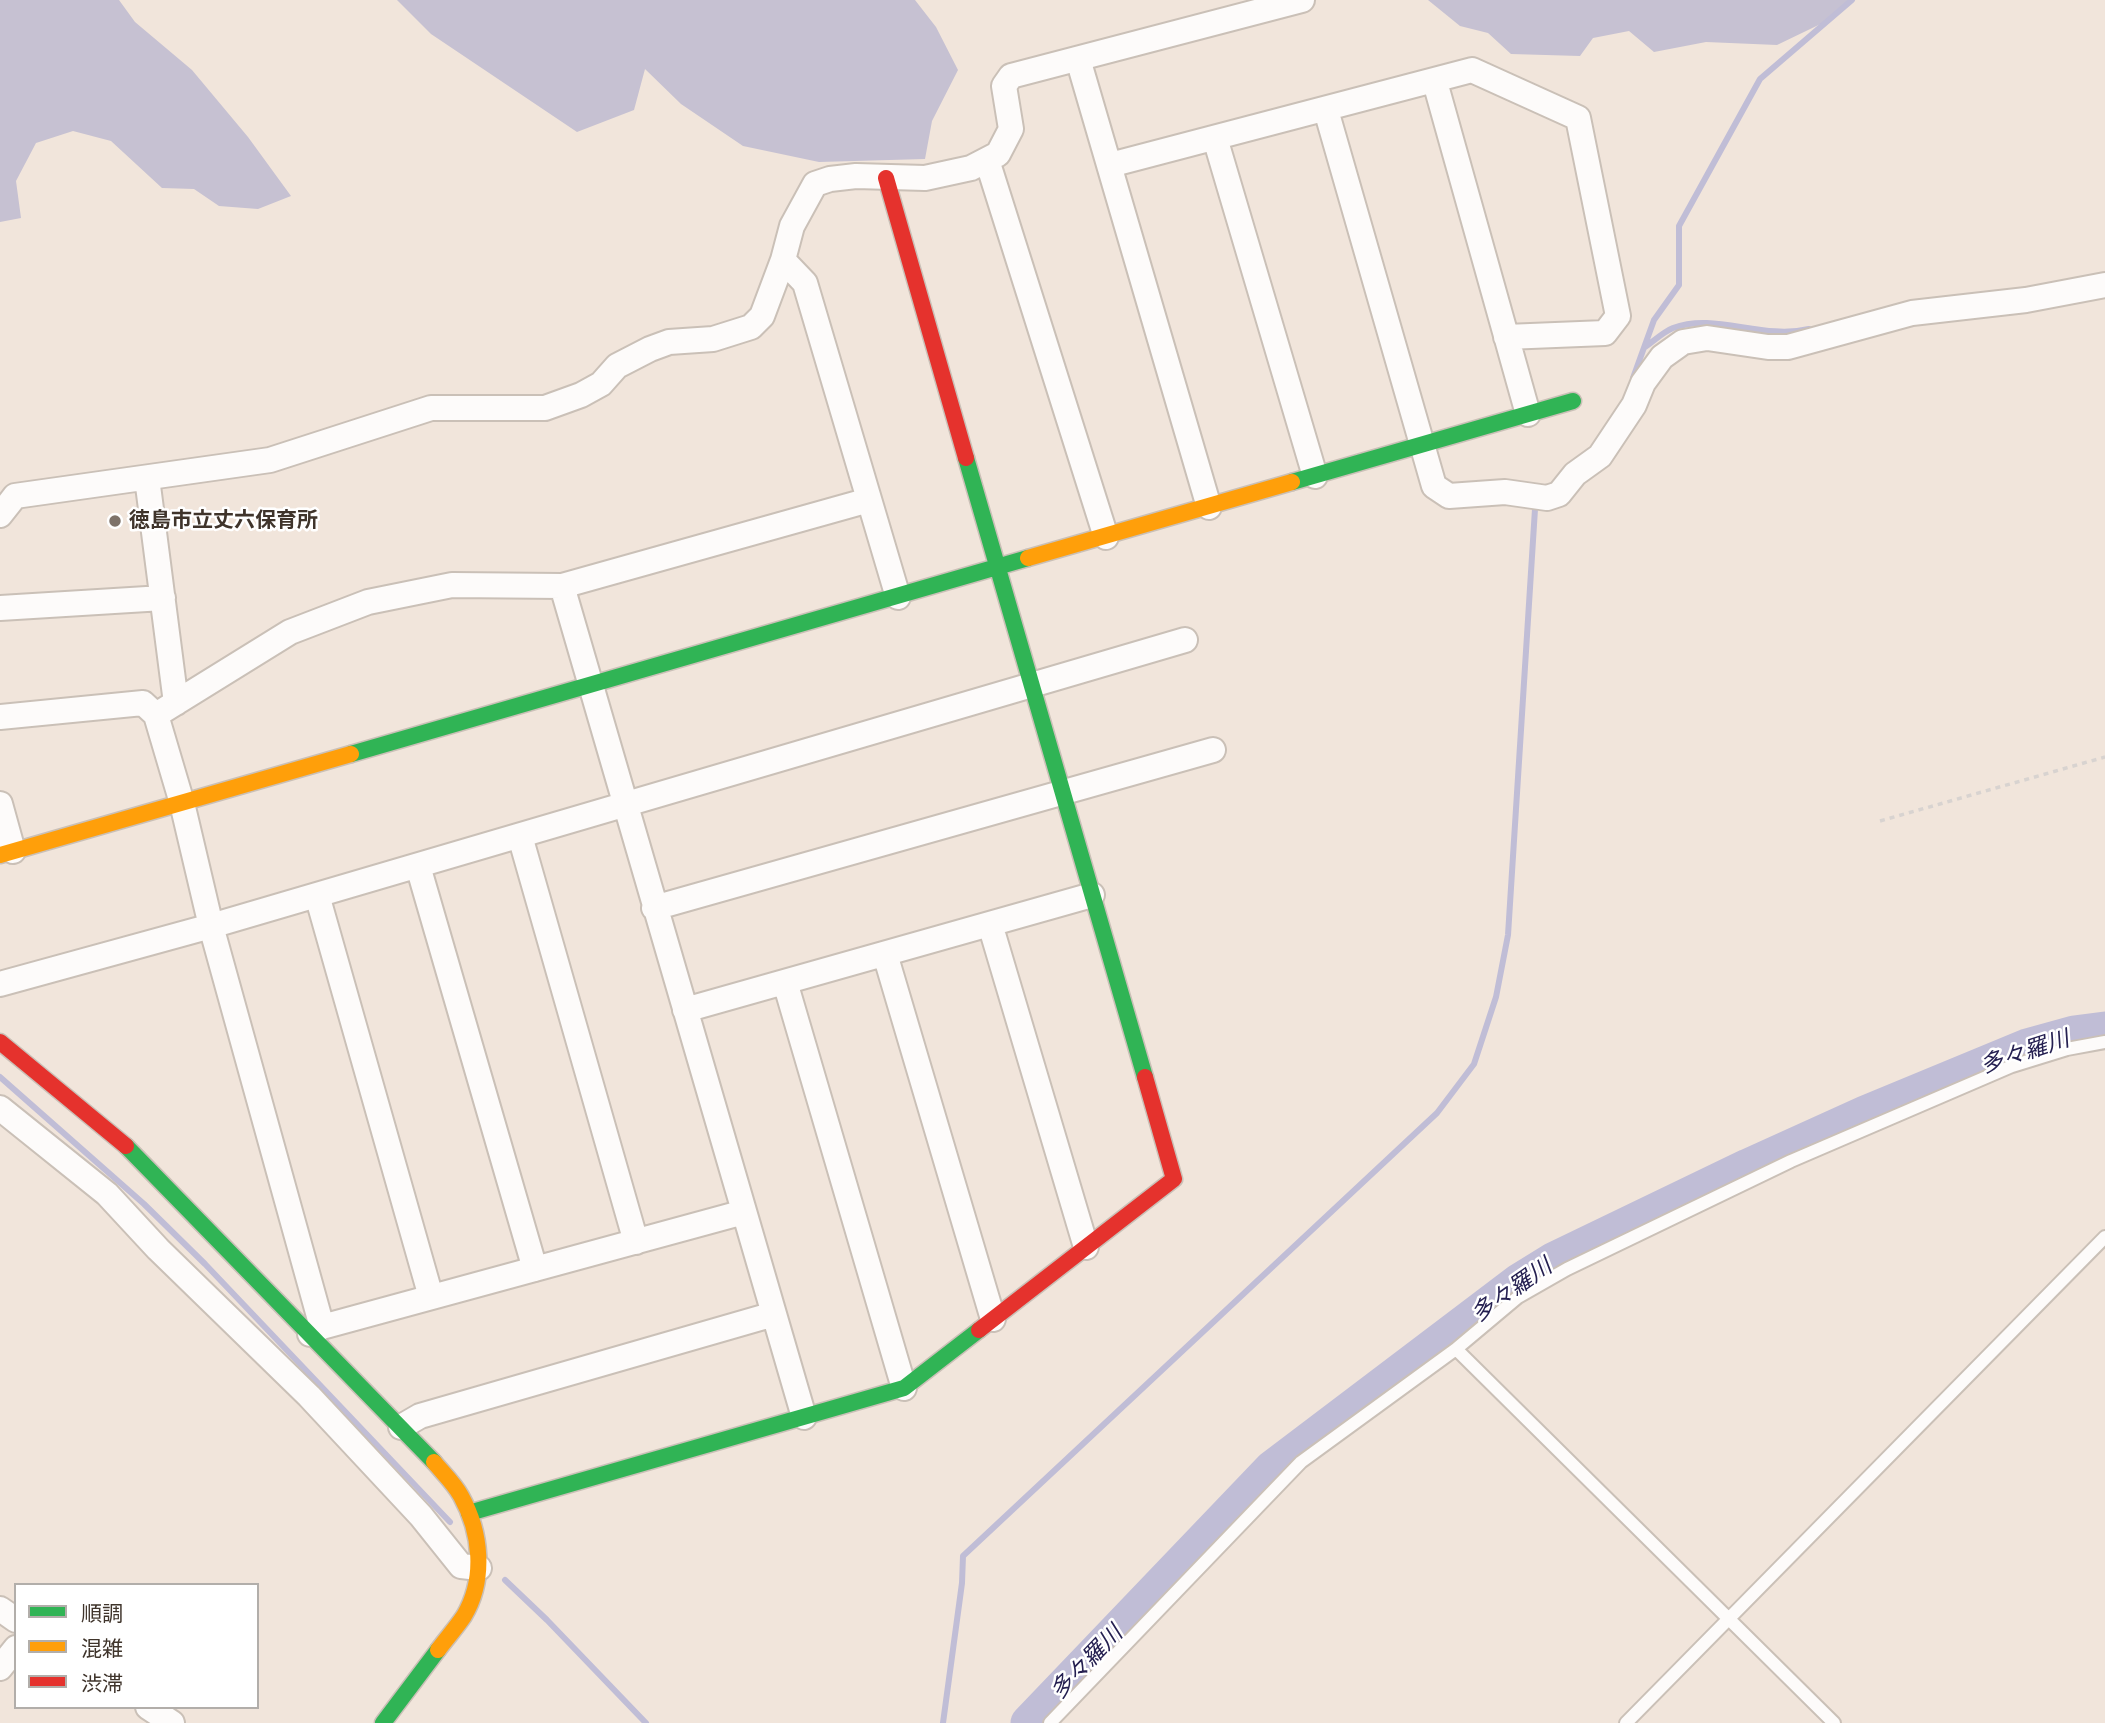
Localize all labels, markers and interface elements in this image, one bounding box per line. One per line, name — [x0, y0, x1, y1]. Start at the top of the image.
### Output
place label: 徳島市立丈六保育所 — [129, 508, 318, 534]
marker: 徳島市立丈六保育所 — [107, 513, 123, 529]
water label: 多々羅川 — [1977, 1026, 2073, 1080]
water label: 多々羅川 — [1466, 1253, 1558, 1329]
legend — [14, 1583, 259, 1709]
text: 順調 — [81, 1601, 123, 1627]
water label: 多々羅川 — [1045, 1620, 1129, 1706]
text: 混雑 — [81, 1636, 123, 1662]
text: 渋滞 — [81, 1671, 123, 1697]

